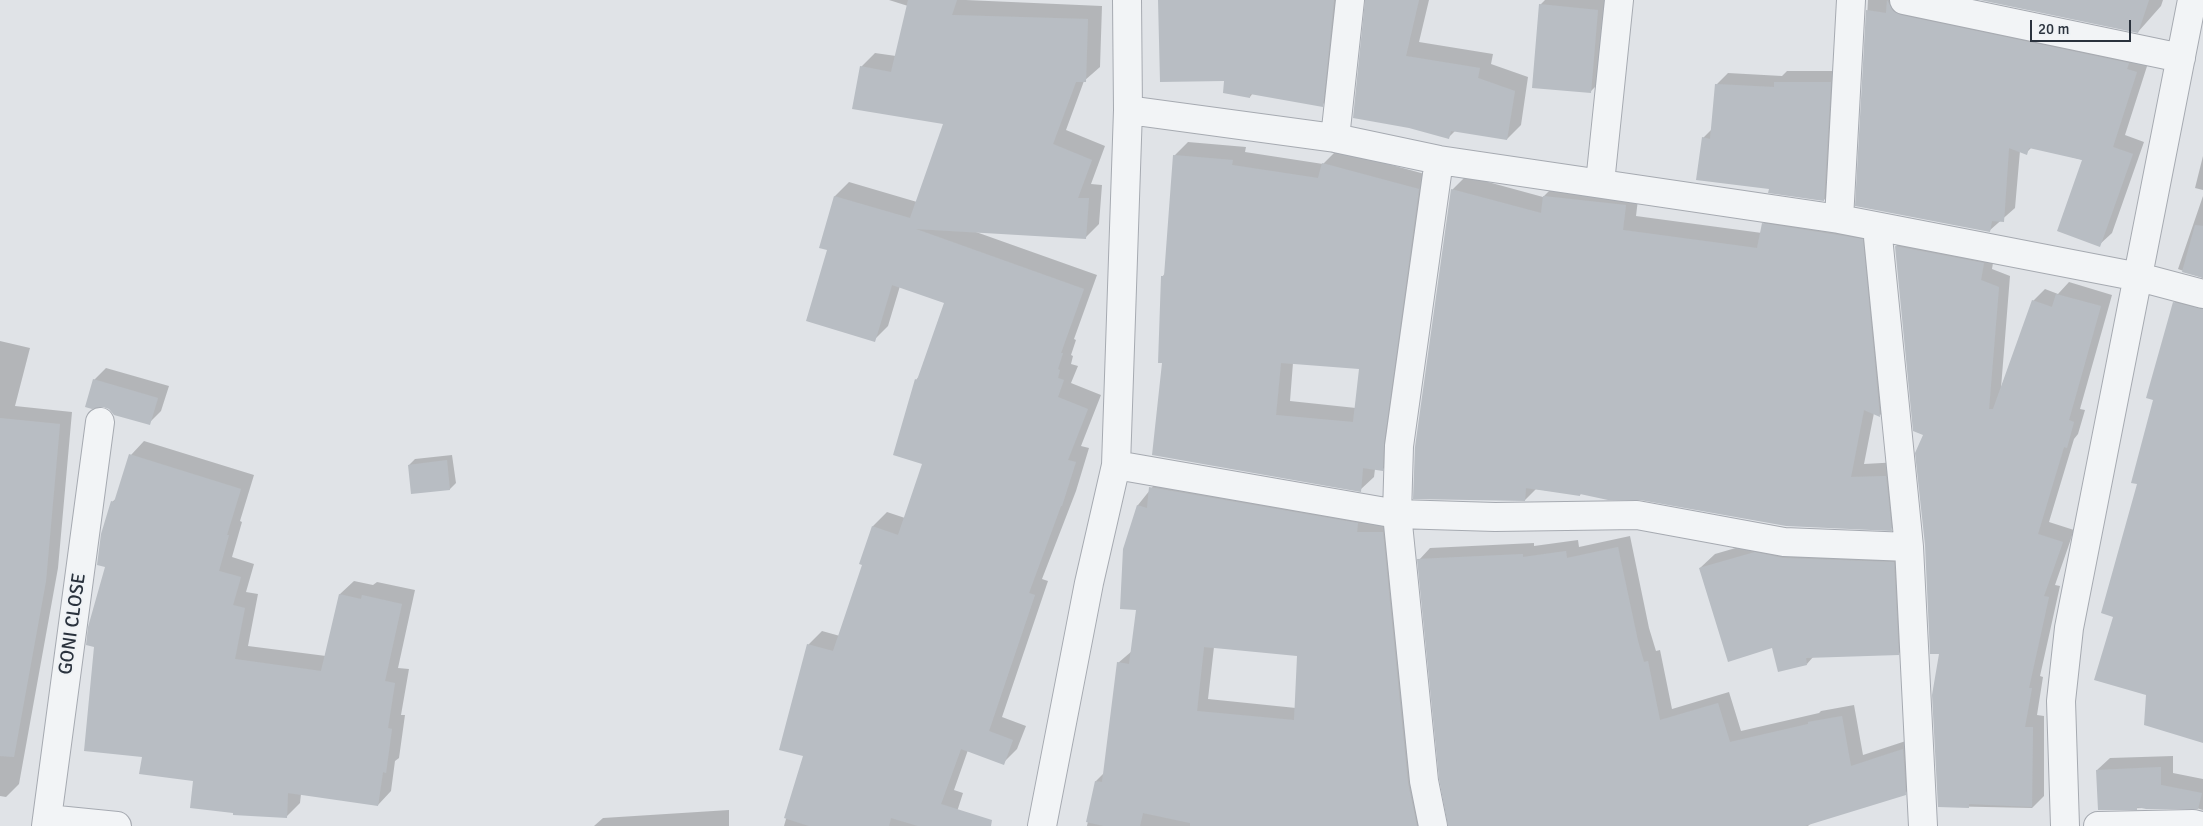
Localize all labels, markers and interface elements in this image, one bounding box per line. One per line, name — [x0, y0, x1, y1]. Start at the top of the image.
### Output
scale bar — [2033, 10, 2134, 42]
text: 20 m — [2038, 20, 2069, 38]
street label: GONI CLOSE — [55, 572, 91, 676]

